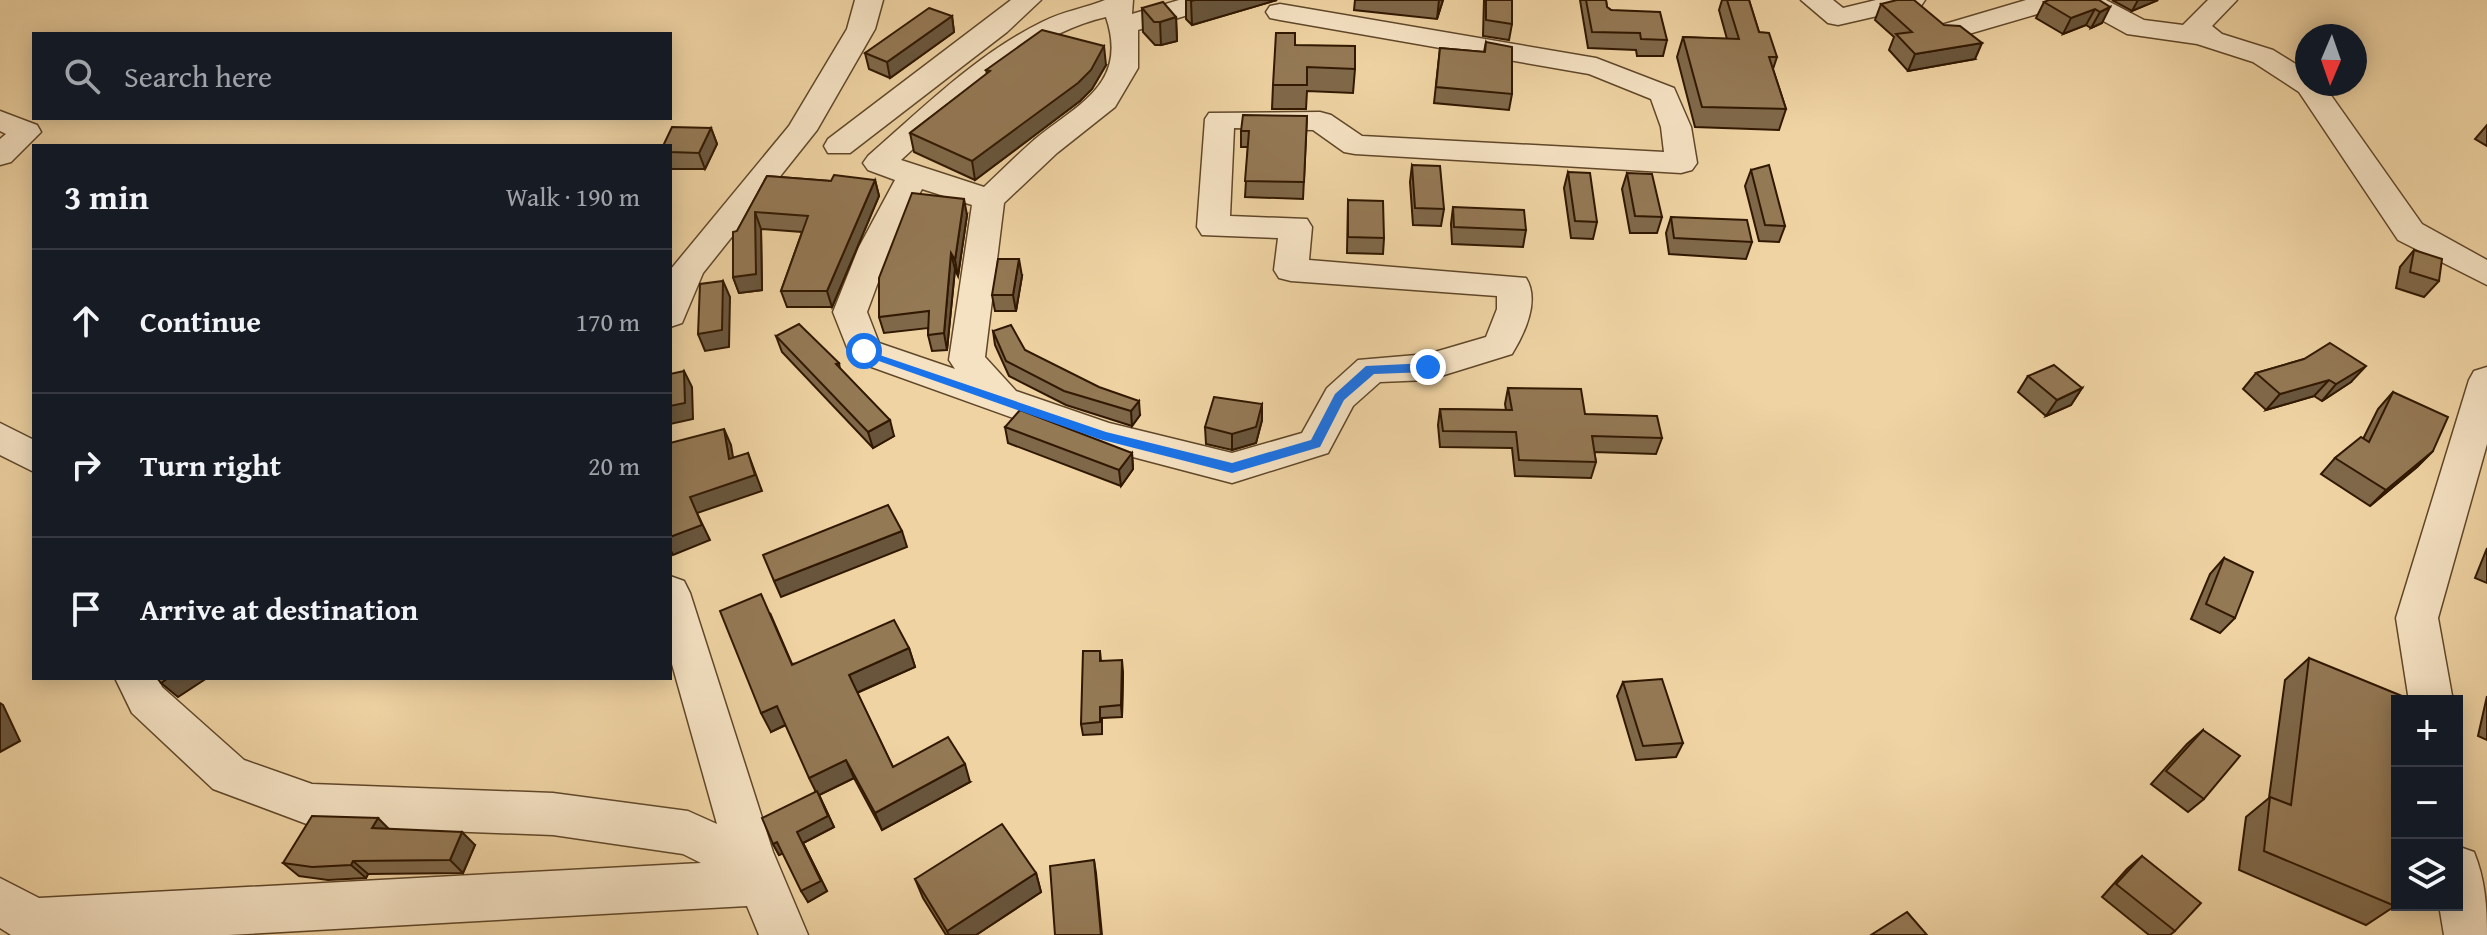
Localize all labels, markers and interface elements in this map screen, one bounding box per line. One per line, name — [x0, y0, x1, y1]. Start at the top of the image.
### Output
north arrow — [2295, 24, 2367, 96]
search box — [32, 32, 672, 120]
icon: search — [60, 54, 104, 98]
text: Search here — [124, 54, 272, 98]
text: 3 min — [64, 172, 149, 221]
text: Walk · 190 m — [506, 177, 640, 216]
icon: ahead — [64, 299, 108, 343]
text: Continue — [140, 299, 261, 343]
text: 170 m — [575, 302, 640, 341]
route start — [846, 333, 882, 369]
route end — [1410, 349, 1446, 385]
icon: right — [64, 443, 108, 487]
text: Turn right — [140, 443, 281, 487]
text: 20 m — [588, 446, 640, 485]
icon: arrive — [64, 587, 108, 631]
text: Arrive at destination — [140, 587, 418, 631]
map controls — [2391, 695, 2463, 911]
button: + — [2391, 695, 2463, 767]
button: − — [2391, 767, 2463, 839]
button: layers — [2391, 839, 2463, 911]

